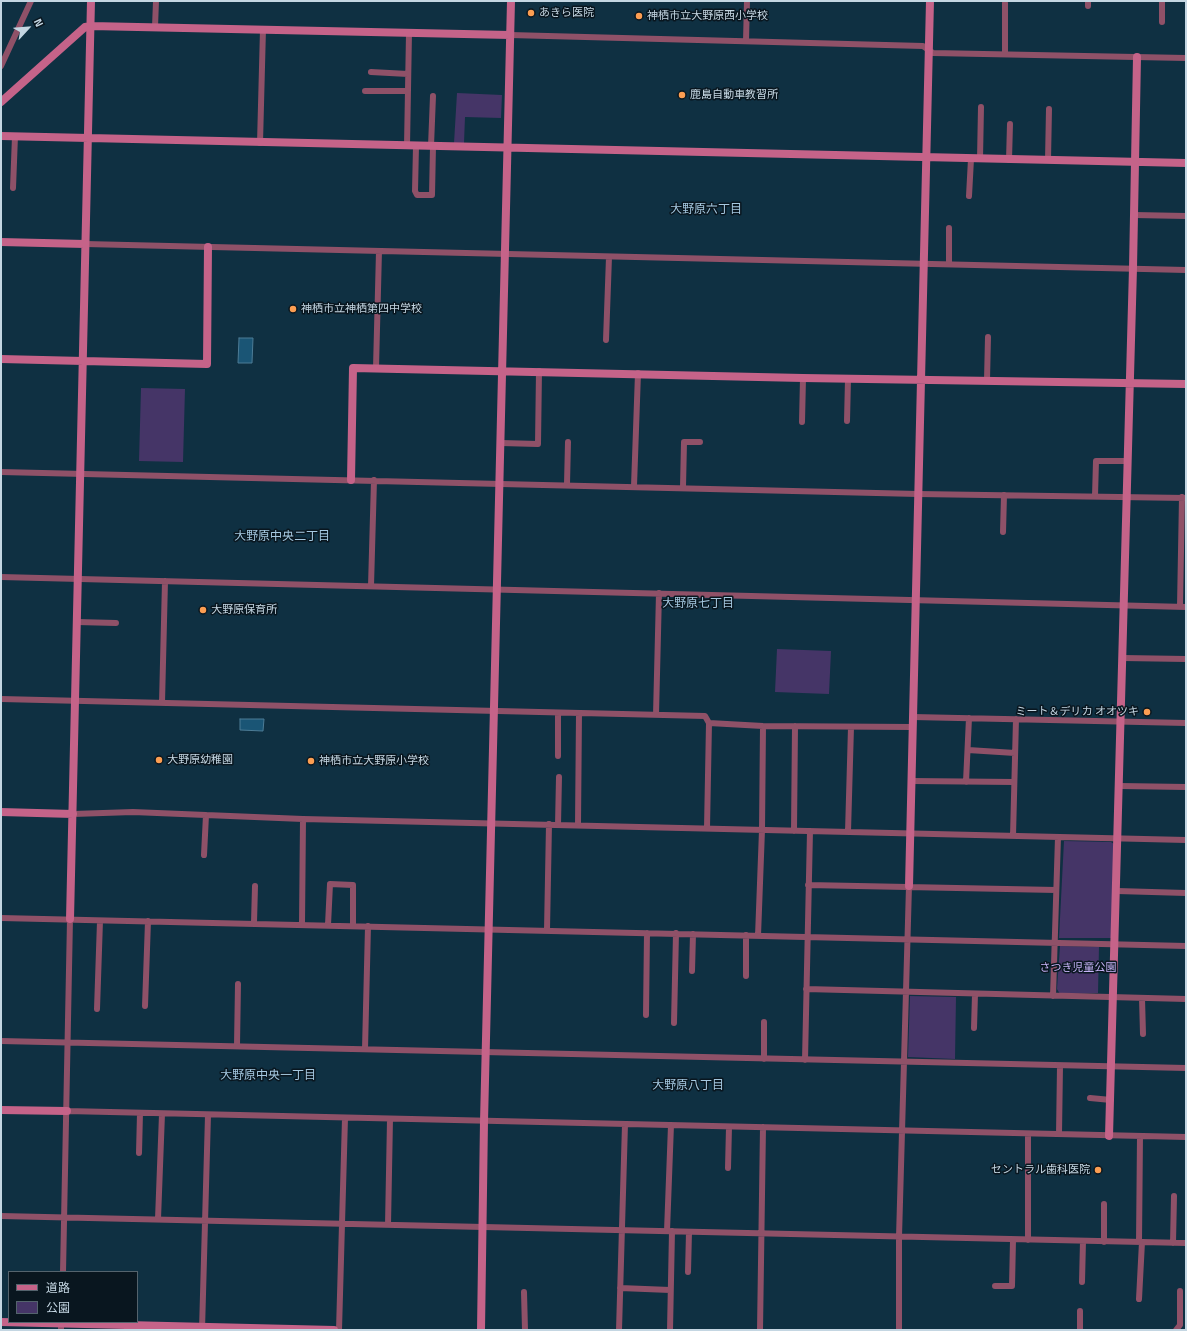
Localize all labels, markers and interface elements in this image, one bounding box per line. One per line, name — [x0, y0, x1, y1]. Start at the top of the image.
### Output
place label: あきら医院 — [539, 6, 594, 20]
north arrow — [8, 8, 48, 48]
marker: あきら医院 — [526, 8, 536, 18]
place label: 神栖市立大野原西小学校 — [647, 9, 768, 23]
marker: 神栖市立大野原西小学校 — [634, 11, 644, 21]
text: N — [30, 16, 48, 30]
place label: 鹿島自動車教習所 — [690, 88, 778, 102]
marker: 鹿島自動車教習所 — [677, 90, 687, 100]
district label: 大野原六丁目 — [670, 203, 742, 217]
place label: 神栖市立神栖第四中学校 — [301, 302, 422, 316]
marker: 神栖市立神栖第四中学校 — [288, 304, 298, 314]
district label: 大野原中央二丁目 — [234, 530, 330, 544]
district label: 大野原七丁目 — [662, 597, 734, 611]
place label: 大野原保育所 — [211, 603, 277, 617]
marker: 大野原保育所 — [198, 605, 208, 615]
place label: ミート＆デリカ オオツキ — [1016, 705, 1139, 719]
marker: ミート＆デリカ オオツキ — [1142, 707, 1152, 717]
place label: 大野原幼稚園 — [167, 753, 233, 767]
place label: 神栖市立大野原小学校 — [319, 754, 429, 768]
marker: 大野原幼稚園 — [154, 755, 164, 765]
marker: 神栖市立大野原小学校 — [306, 756, 316, 766]
park label: さつき児童公園 — [1040, 961, 1116, 975]
district label: 大野原中央一丁目 — [220, 1069, 316, 1083]
district label: 大野原八丁目 — [652, 1079, 724, 1093]
place label: セントラル歯科医院 — [991, 1163, 1090, 1177]
marker: セントラル歯科医院 — [1093, 1165, 1103, 1175]
legend — [8, 1271, 138, 1323]
text: 道路 — [46, 1278, 70, 1297]
text: 公園 — [46, 1298, 70, 1317]

